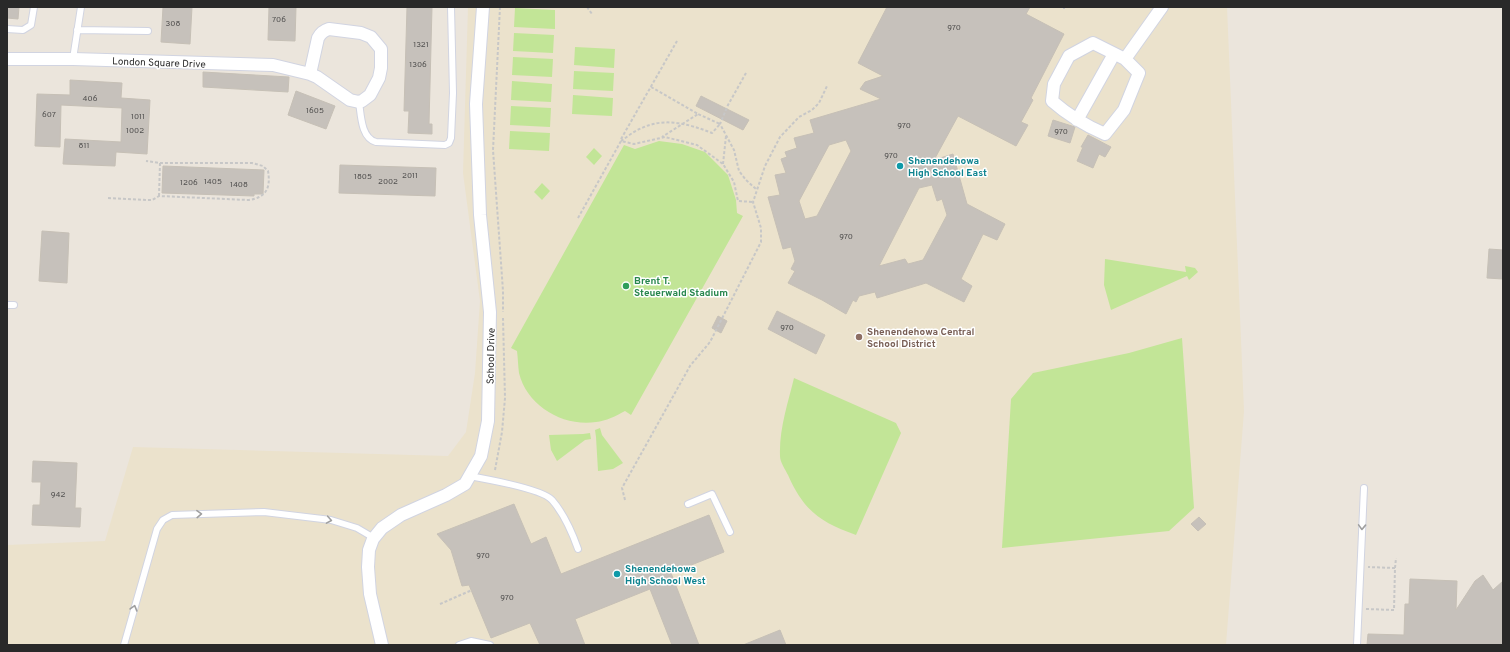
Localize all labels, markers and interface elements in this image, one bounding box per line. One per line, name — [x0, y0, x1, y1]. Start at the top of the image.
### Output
house number: 706 — [272, 15, 286, 25]
house number: 308 — [166, 19, 180, 29]
house number: 970 — [947, 23, 961, 33]
house number: 1321 — [413, 40, 429, 50]
street label: London Square Drive — [112, 55, 206, 72]
house number: 1306 — [409, 60, 427, 70]
house number: 406 — [83, 94, 98, 104]
house number: 1605 — [306, 106, 324, 116]
house number: 607 — [42, 110, 56, 120]
house number: 1011 — [131, 112, 145, 122]
house number: 970 — [897, 121, 911, 131]
house number: 1002 — [126, 126, 144, 136]
house number: 970 — [1054, 127, 1068, 137]
house number: 811 — [79, 141, 89, 151]
house number: 970 — [884, 151, 898, 161]
place label: Shenendehowa High School East — [908, 155, 987, 180]
marker: Shenendehowa High School East — [895, 161, 905, 171]
house number: 2011 — [402, 171, 418, 181]
house number: 1805 — [354, 172, 372, 182]
house number: 1405 — [204, 177, 222, 187]
house number: 2002 — [378, 177, 398, 187]
house number: 1206 — [180, 178, 198, 188]
house number: 1408 — [230, 180, 248, 190]
house number: 970 — [839, 232, 853, 242]
place label: Brent T. Steuerwald Stadium — [634, 275, 728, 300]
marker: Brent T. Steuerwald Stadium — [621, 281, 631, 291]
house number: 970 — [780, 323, 794, 333]
place label: Shenendehowa Central School District — [867, 326, 974, 351]
street label: School Drive — [485, 328, 498, 384]
marker: Shenendehowa Central School District — [854, 332, 864, 342]
house number: 942 — [51, 490, 65, 500]
one-way arrow — [196, 510, 202, 518]
one-way arrow — [325, 516, 332, 524]
one-way arrow — [1358, 524, 1367, 530]
house number: 970 — [476, 551, 490, 561]
place label: Shenendehowa High School West — [625, 563, 706, 588]
marker: Shenendehowa High School West — [612, 569, 622, 579]
house number: 970 — [500, 593, 514, 603]
one-way arrow — [129, 604, 138, 611]

